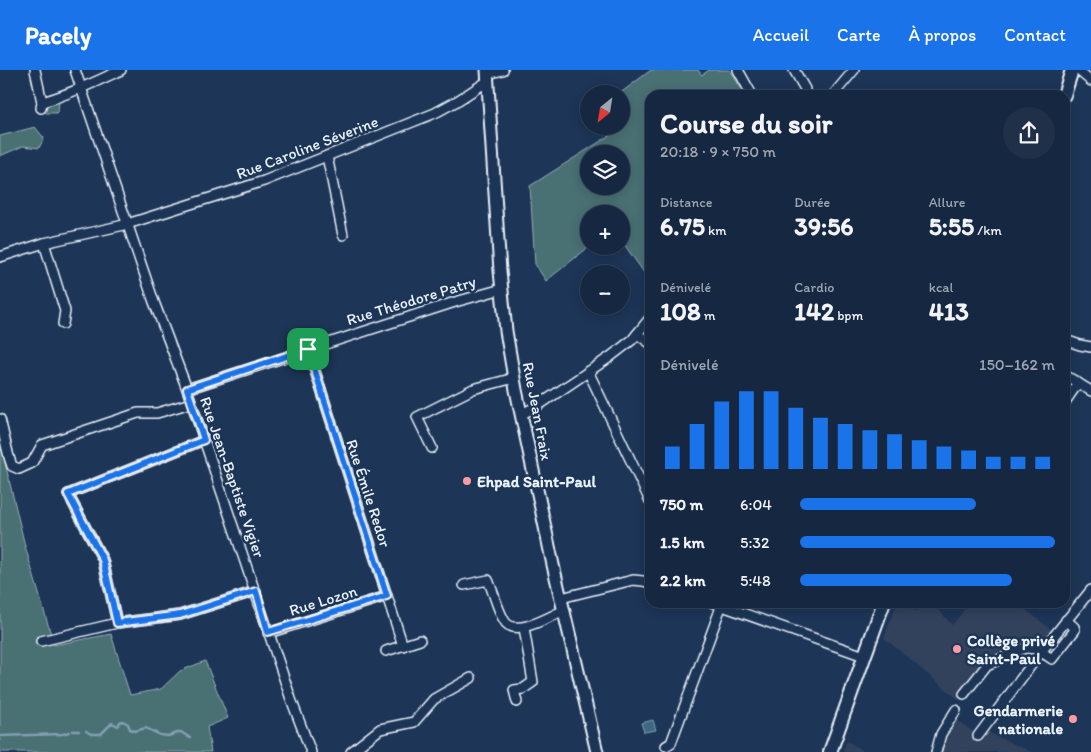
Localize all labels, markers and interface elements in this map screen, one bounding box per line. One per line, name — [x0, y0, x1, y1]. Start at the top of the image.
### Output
text: Pacely — [25, 21, 91, 50]
text: Accueil — [753, 24, 809, 46]
text: Carte — [837, 24, 880, 46]
text: À propos — [908, 24, 976, 46]
text: Contact — [1004, 24, 1066, 46]
north arrow — [580, 85, 630, 135]
map controls — [580, 85, 630, 315]
text: Course du soir — [660, 106, 832, 140]
button: share — [1003, 107, 1055, 159]
street label: Rue Caroline Séverine — [234, 112, 381, 183]
text: 20:18 · 9 × 750 m — [660, 142, 776, 161]
button: layers — [580, 145, 630, 195]
text: Distance — [660, 194, 712, 211]
text: Durée — [794, 194, 830, 211]
text: Allure — [929, 194, 966, 211]
button: + — [580, 205, 630, 255]
text: 6.75 — [660, 211, 705, 241]
text: 39:56 — [794, 211, 854, 241]
text: 5:55 — [929, 211, 974, 241]
text: km — [705, 222, 727, 239]
text: /km — [974, 222, 1002, 239]
button: − — [580, 265, 630, 315]
street label: Rue Théodore Patry — [344, 272, 479, 329]
text: Dénivelé — [660, 279, 711, 296]
text: Cardio — [794, 279, 834, 296]
text: kcal — [929, 279, 954, 296]
text: 108 — [660, 296, 701, 326]
text: 142 — [794, 296, 834, 326]
text: 413 — [929, 296, 969, 326]
text: m — [701, 307, 716, 324]
text: bpm — [834, 307, 863, 324]
pin — [287, 328, 329, 370]
icon: arrive — [294, 335, 322, 363]
text: Dénivelé — [660, 355, 719, 374]
text: 150–162 m — [979, 355, 1055, 374]
street label: Rue Jean Fraix — [519, 360, 556, 462]
street label: Rue Jean-Baptiste Vigier — [196, 394, 269, 561]
street label: Rue Émile Redor — [342, 437, 395, 550]
place label: Ehpad Saint-Paul — [477, 472, 597, 492]
marker: Ehpad Saint-Paul — [461, 475, 473, 487]
text: 750 m — [660, 495, 703, 514]
text: 6:04 — [740, 495, 772, 514]
text: 1.5 km — [660, 533, 705, 552]
text: 5:32 — [740, 533, 769, 552]
text: 2.2 km — [660, 571, 706, 590]
text: 5:48 — [740, 571, 771, 590]
street label: Rue Lozon — [287, 581, 360, 620]
place label: Collège privé Saint-Paul — [967, 631, 1056, 668]
marker: Collège privé Saint-Paul — [951, 643, 963, 655]
place label: Gendarmerie nationale — [974, 701, 1063, 738]
marker: Gendarmerie nationale — [1067, 713, 1079, 725]

